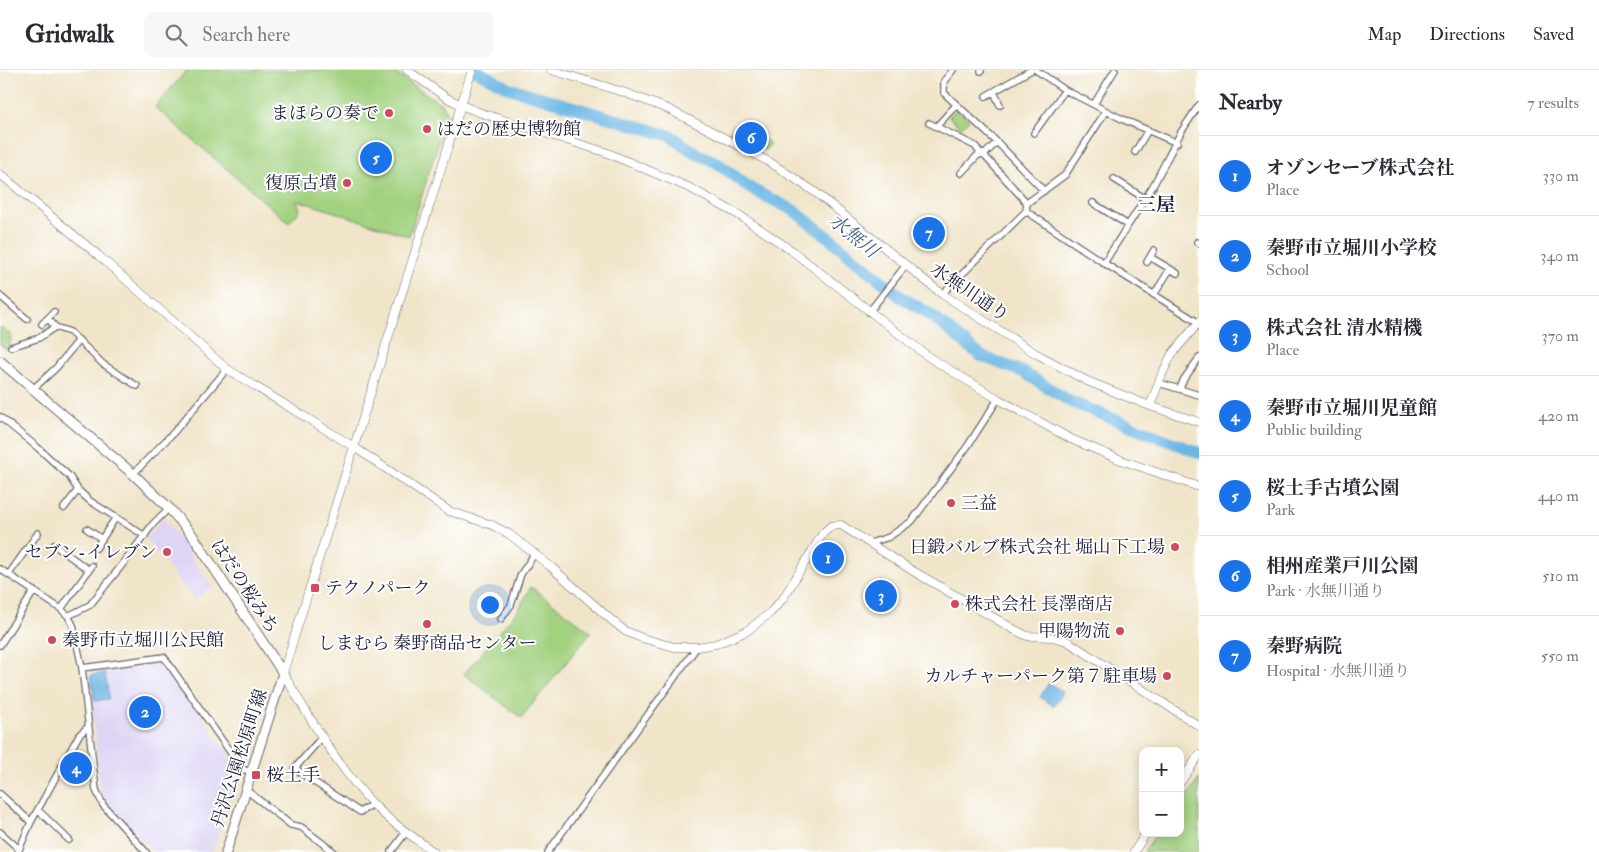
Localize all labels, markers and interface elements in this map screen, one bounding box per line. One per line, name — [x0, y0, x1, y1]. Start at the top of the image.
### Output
search box — [144, 12, 494, 57]
text: Gridwalk — [25, 19, 114, 50]
icon: search — [162, 21, 190, 49]
text: Search here — [202, 23, 290, 47]
text: Map — [1368, 23, 1401, 46]
text: Directions — [1429, 23, 1505, 46]
text: Saved — [1533, 23, 1574, 46]
text: Nearby — [1219, 89, 1282, 116]
text: 7 results — [1527, 93, 1579, 113]
place label: まほらの奏で — [271, 102, 379, 125]
marker: まほらの奏で — [383, 107, 395, 119]
place label: はだの歴史博物館 — [437, 118, 581, 141]
pin: 6 — [735, 119, 767, 157]
marker: はだの歴史博物館 — [421, 123, 433, 135]
pin: 5 — [360, 139, 392, 177]
text: オゾンセーブ株式会社 — [1266, 156, 1454, 180]
text: 1 — [1232, 166, 1238, 186]
text: 330 m — [1543, 166, 1579, 186]
place label: 復原古墳 — [265, 172, 337, 195]
marker: 復原古墳 — [341, 177, 353, 189]
text: Place — [1266, 180, 1299, 200]
district label: 三屋 — [1137, 193, 1175, 217]
water label: 水無川 — [824, 209, 885, 264]
pin: 7 — [913, 214, 945, 252]
text: 秦野市立堀川小学校 — [1266, 236, 1437, 260]
text: 2 — [1231, 246, 1239, 266]
text: 340 m — [1540, 246, 1579, 266]
street label: 水無川通り — [926, 258, 1013, 327]
text: School — [1266, 260, 1309, 280]
text: 株式会社 清水精機 — [1266, 316, 1422, 340]
text: 3 — [1232, 326, 1238, 346]
text: 370 m — [1542, 326, 1579, 346]
text: Place — [1266, 340, 1299, 360]
text: 秦野市立堀川児童館 — [1266, 396, 1437, 420]
text: 4 — [1231, 406, 1239, 426]
text: 420 m — [1538, 406, 1579, 426]
text: Public building — [1266, 420, 1362, 440]
text: 桜土手古墳公園 — [1266, 476, 1399, 500]
text: 5 — [1231, 486, 1239, 506]
text: 440 m — [1538, 486, 1579, 506]
place label: 三益 — [961, 492, 997, 515]
marker: 三益 — [945, 497, 957, 509]
text: Park — [1266, 500, 1295, 520]
street label: はだの桜みち — [206, 535, 284, 638]
place label: 日鍛バルブ株式会社 堀山下工場 — [909, 536, 1165, 559]
pin: 1 — [812, 539, 844, 577]
place label: セブン-イレブン — [25, 541, 157, 564]
marker: 日鍛バルブ株式会社 堀山下工場 — [1169, 541, 1181, 553]
marker: セブン-イレブン — [161, 546, 173, 558]
text: 相州産業戸川公園 — [1266, 554, 1418, 578]
text: 6 — [1231, 566, 1239, 586]
text: 510 m — [1542, 566, 1579, 586]
place label: テクノパーク — [325, 577, 430, 600]
pin: 3 — [865, 577, 897, 615]
text: Park · 水無川通り — [1266, 581, 1385, 601]
marker: テクノパーク — [309, 582, 321, 594]
your location — [477, 592, 503, 618]
place label: 株式会社 長澤商店 — [965, 593, 1113, 616]
marker: 株式会社 長澤商店 — [949, 598, 961, 610]
marker: しまむら 秦野商品センター — [421, 618, 433, 630]
place label: 甲陽物流 — [1038, 620, 1110, 643]
marker: 甲陽物流 — [1114, 625, 1126, 637]
place label: 秦野市立堀川公民館 — [62, 629, 224, 652]
place label: しまむら 秦野商品センター — [317, 632, 537, 655]
marker: 秦野市立堀川公民館 — [46, 634, 58, 646]
text: 秦野病院 — [1266, 634, 1342, 658]
text: 7 — [1231, 646, 1239, 666]
text: 550 m — [1541, 646, 1579, 666]
text: Hospital · 水無川通り — [1266, 661, 1410, 681]
place label: カルチャーパーク第７駐車場 — [924, 665, 1157, 688]
marker: カルチャーパーク第７駐車場 — [1161, 670, 1173, 682]
street label: 丹沢公園松原町線 — [206, 686, 273, 830]
pin: 2 — [129, 693, 161, 731]
map controls — [1139, 747, 1184, 837]
button: + — [1139, 747, 1184, 792]
pin: 4 — [60, 749, 92, 787]
place label: 桜土手 — [266, 764, 320, 787]
marker: 桜土手 — [250, 769, 262, 781]
button: − — [1139, 792, 1184, 837]

